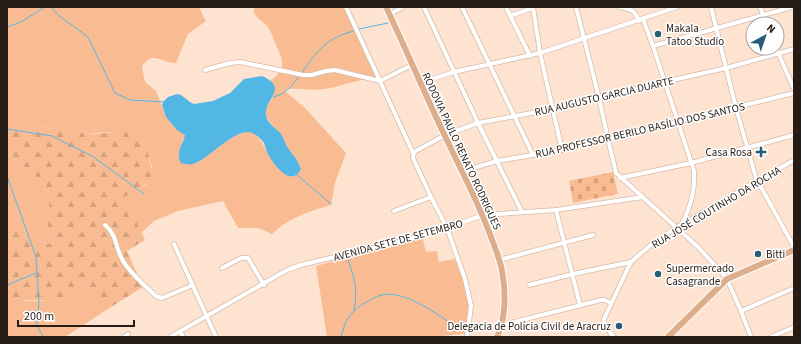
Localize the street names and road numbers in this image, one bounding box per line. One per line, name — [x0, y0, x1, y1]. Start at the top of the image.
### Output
street label: RODOVIA PAULO RENATO RODRIGUES — [418, 70, 505, 233]
street label: RUA AUGUSTO GARCIA DUARTE — [533, 73, 675, 120]
street label: RUA PROFESSOR BERILO BASÍLIO DOS SANTOS — [534, 99, 746, 162]
street label: RUA JOSÉ COUTINHO DA ROCHA — [649, 163, 784, 252]
street label: AVENIDA SETE DE SETEMBRO — [332, 216, 465, 265]

